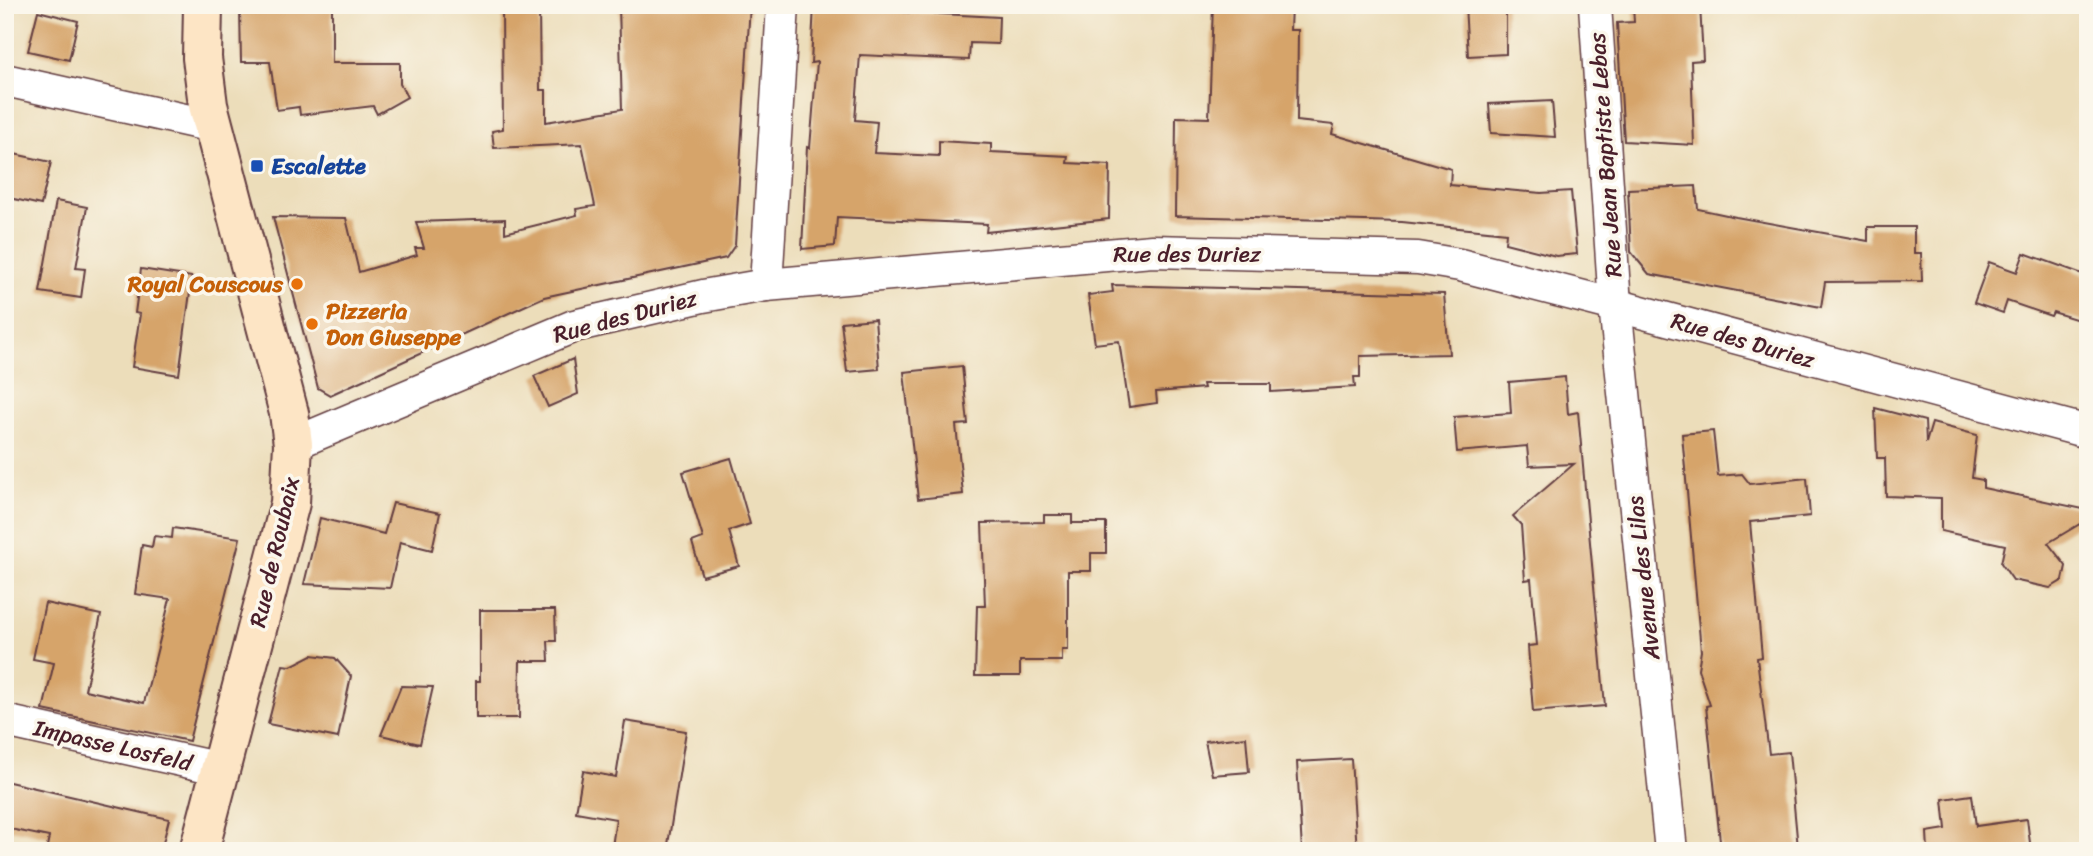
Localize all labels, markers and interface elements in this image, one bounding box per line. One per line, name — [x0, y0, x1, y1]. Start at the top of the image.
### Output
street label: Rue Jean Baptiste Lebas — [1576, 31, 1635, 279]
place label: Escalette — [271, 146, 367, 187]
marker: Escalette — [249, 158, 265, 174]
street label: Rue des Duriez — [1113, 234, 1262, 275]
place label: Royal Couscous — [127, 264, 283, 305]
marker: Royal Couscous — [289, 276, 305, 292]
street label: Rue des Duriez — [548, 277, 703, 355]
place label: Pizzeria Don Giuseppe — [326, 291, 462, 358]
street label: Rue des Duriez — [1666, 300, 1821, 381]
marker: Pizzeria Don Giuseppe — [304, 316, 320, 332]
street label: Rue de Roubaix — [237, 473, 312, 631]
street label: Avenue des Lilas — [1614, 493, 1673, 663]
street label: Impasse Losfeld — [29, 707, 198, 784]

